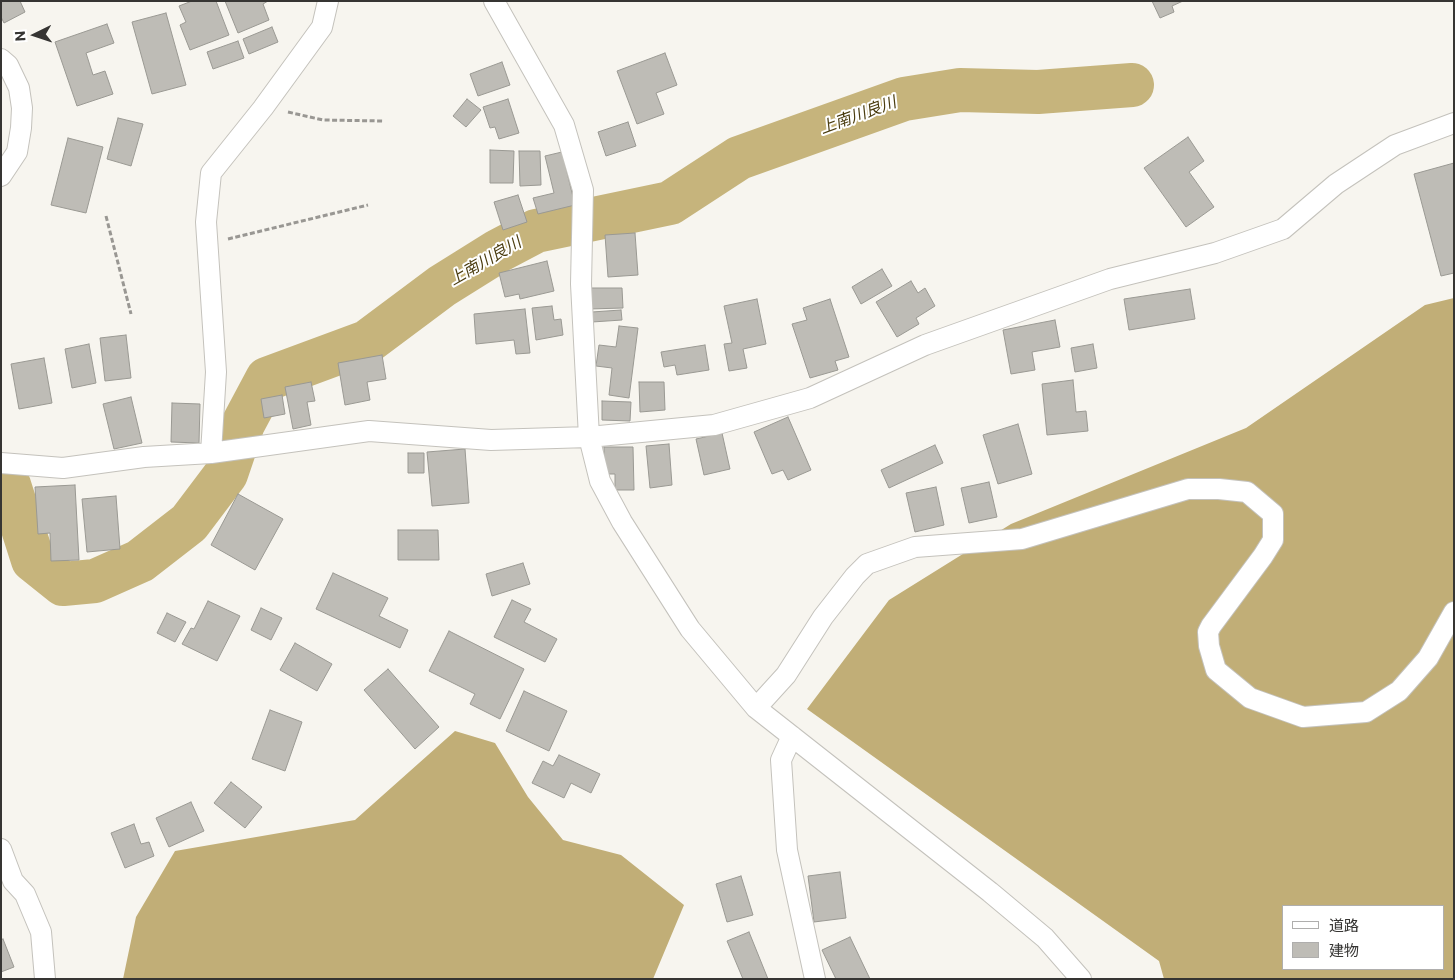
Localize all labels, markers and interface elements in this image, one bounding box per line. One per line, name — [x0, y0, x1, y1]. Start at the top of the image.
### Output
north arrow — [10, 10, 60, 60]
text: N — [11, 30, 28, 42]
water label: 上南川良川 — [817, 92, 899, 138]
water label: 上南川良川 — [446, 233, 524, 289]
legend — [1282, 905, 1445, 970]
text: 道路 — [1329, 916, 1359, 934]
text: 建物 — [1329, 941, 1359, 959]

